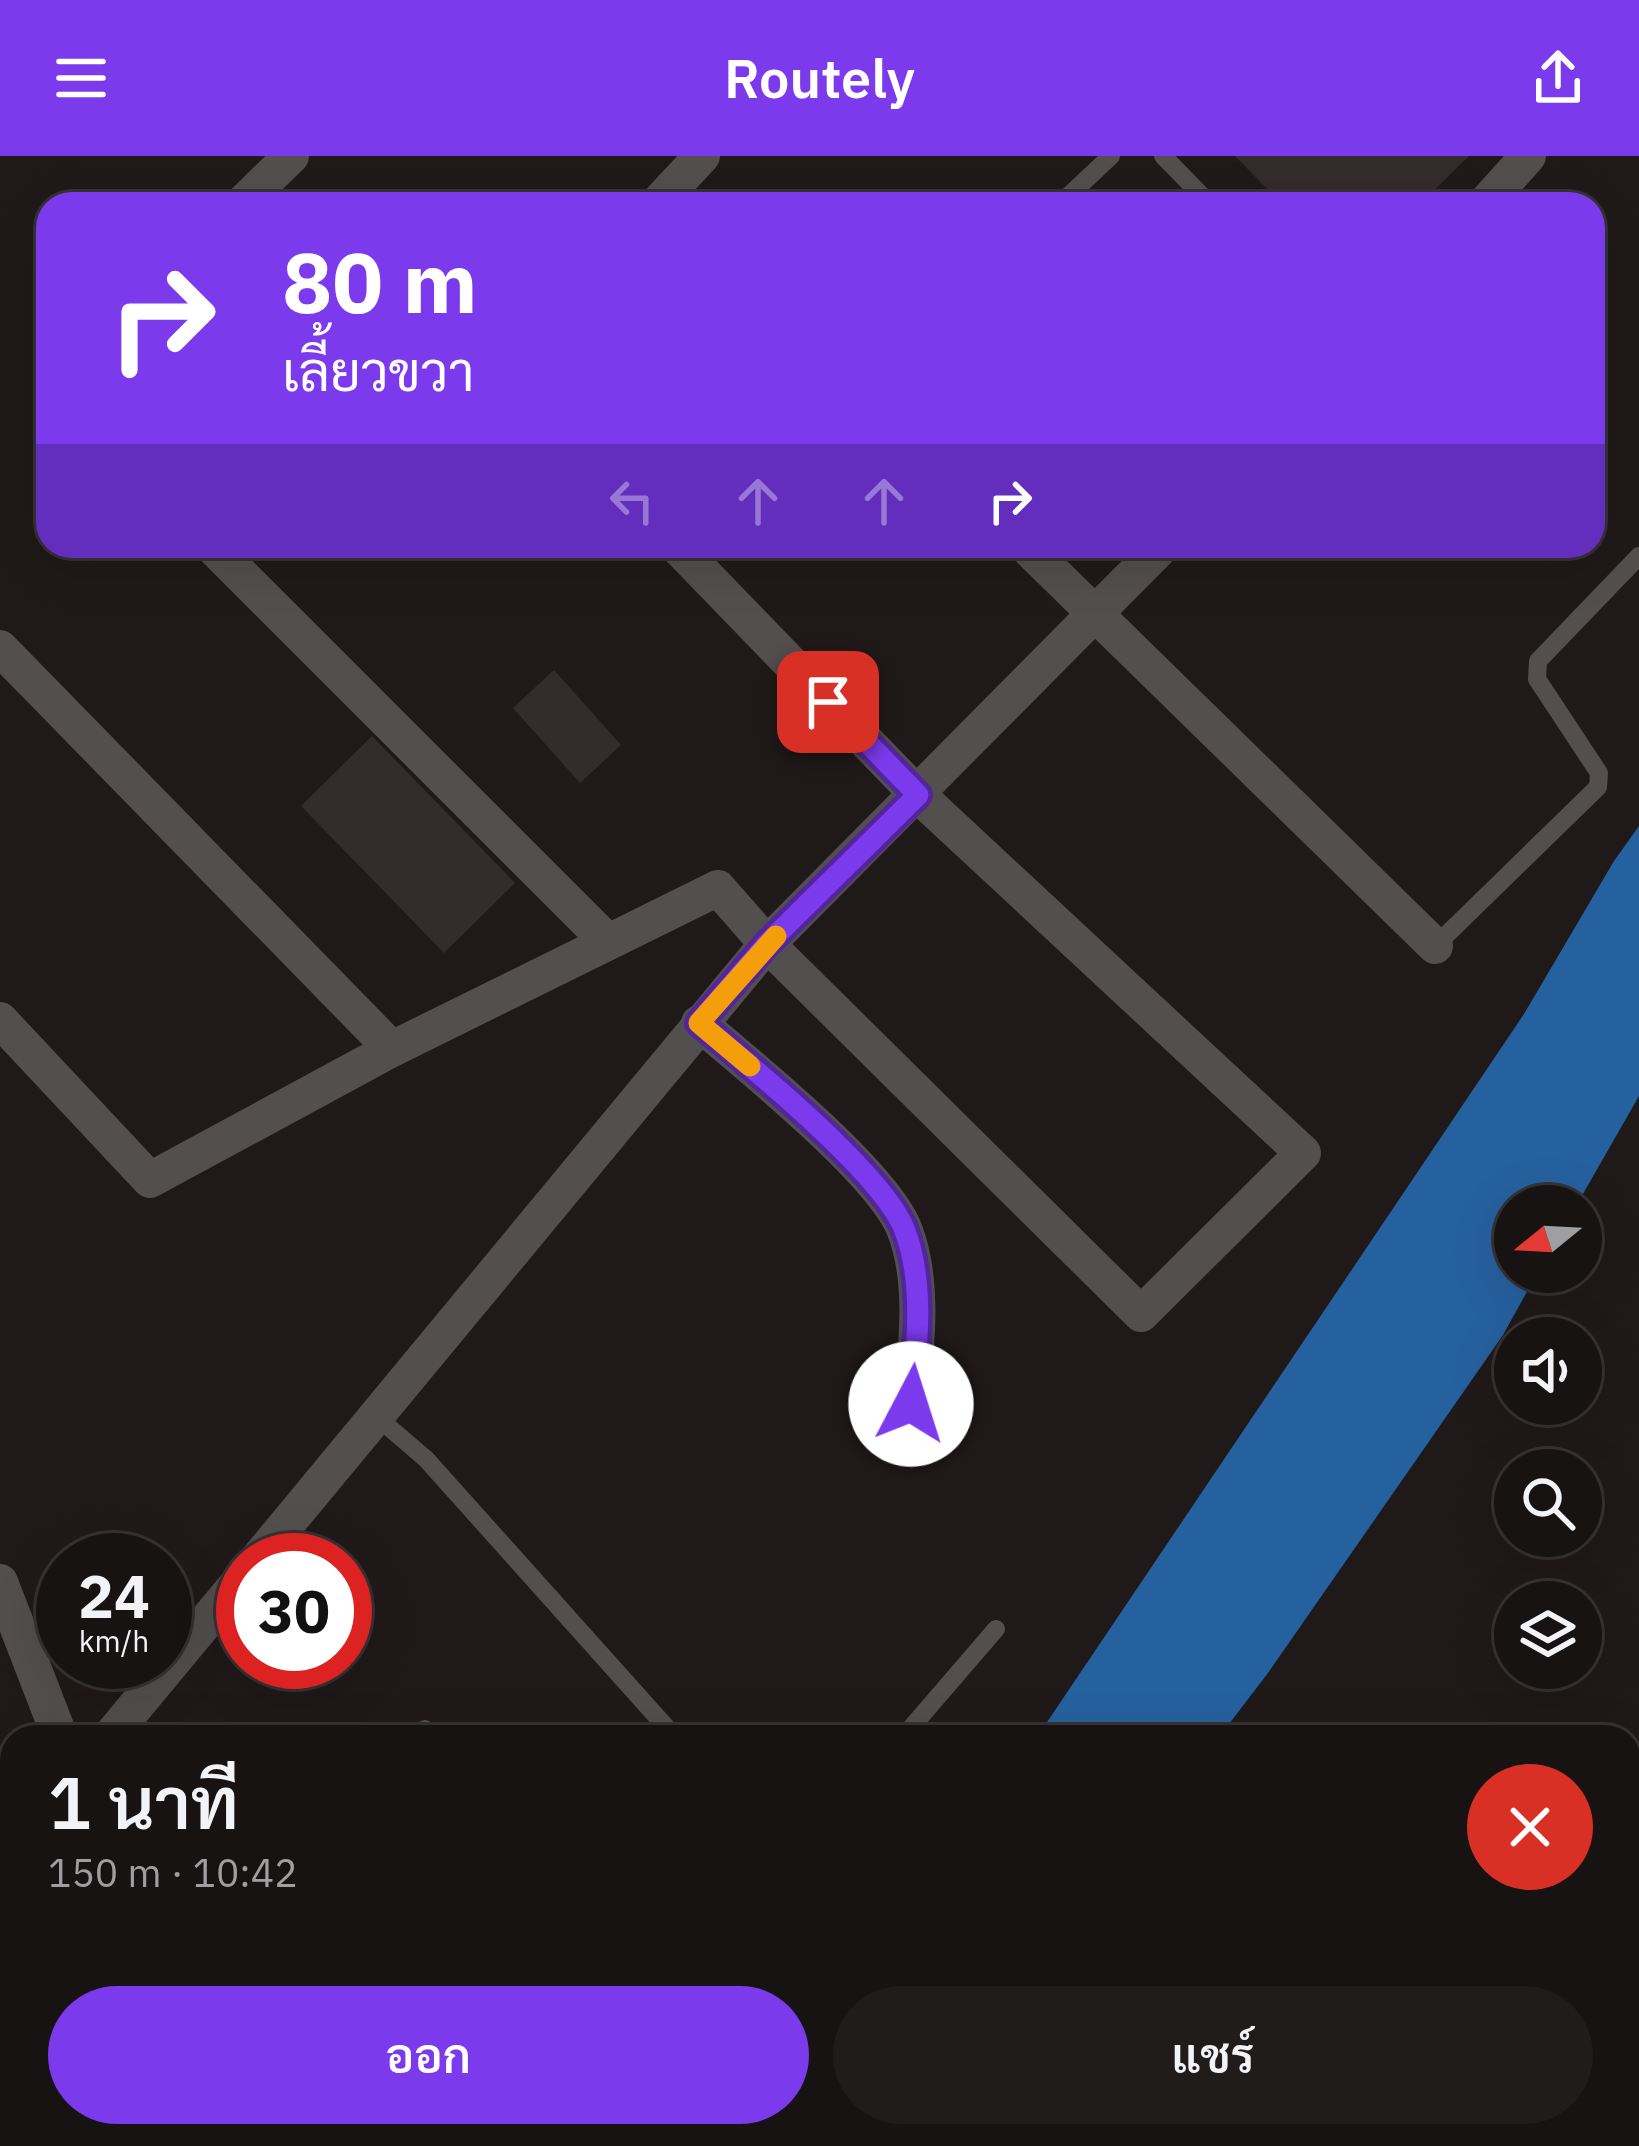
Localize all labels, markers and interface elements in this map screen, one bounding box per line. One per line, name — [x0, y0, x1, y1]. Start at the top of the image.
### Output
text: Routely — [724, 43, 915, 113]
icon: menu — [48, 45, 114, 111]
icon: share — [1525, 45, 1591, 111]
text: 80 m — [282, 227, 478, 336]
icon: right — [84, 240, 240, 396]
text: เลี้ยวขวา — [282, 336, 475, 406]
icon: left — [599, 468, 665, 534]
icon: ahead — [725, 468, 791, 534]
icon: ahead — [851, 468, 917, 534]
icon: right — [977, 468, 1043, 534]
pin — [777, 651, 879, 753]
icon: arrive — [795, 669, 861, 735]
north arrow — [1494, 1185, 1602, 1293]
map controls — [1494, 1185, 1602, 1689]
button: sound — [1494, 1317, 1602, 1425]
position arrow — [848, 1341, 974, 1467]
button: search — [1494, 1449, 1602, 1557]
speed limit sign: 30 — [216, 1533, 372, 1689]
text: 24 — [78, 1556, 150, 1635]
button: layers — [1494, 1581, 1602, 1689]
text: km/h — [79, 1621, 149, 1660]
text: 1 นาที — [48, 1755, 239, 1849]
button: close — [1467, 1764, 1593, 1890]
text: 150 m · 10:42 — [48, 1847, 298, 1898]
button: ออก — [48, 1986, 809, 2124]
button: แชร์ — [833, 1986, 1593, 2124]

